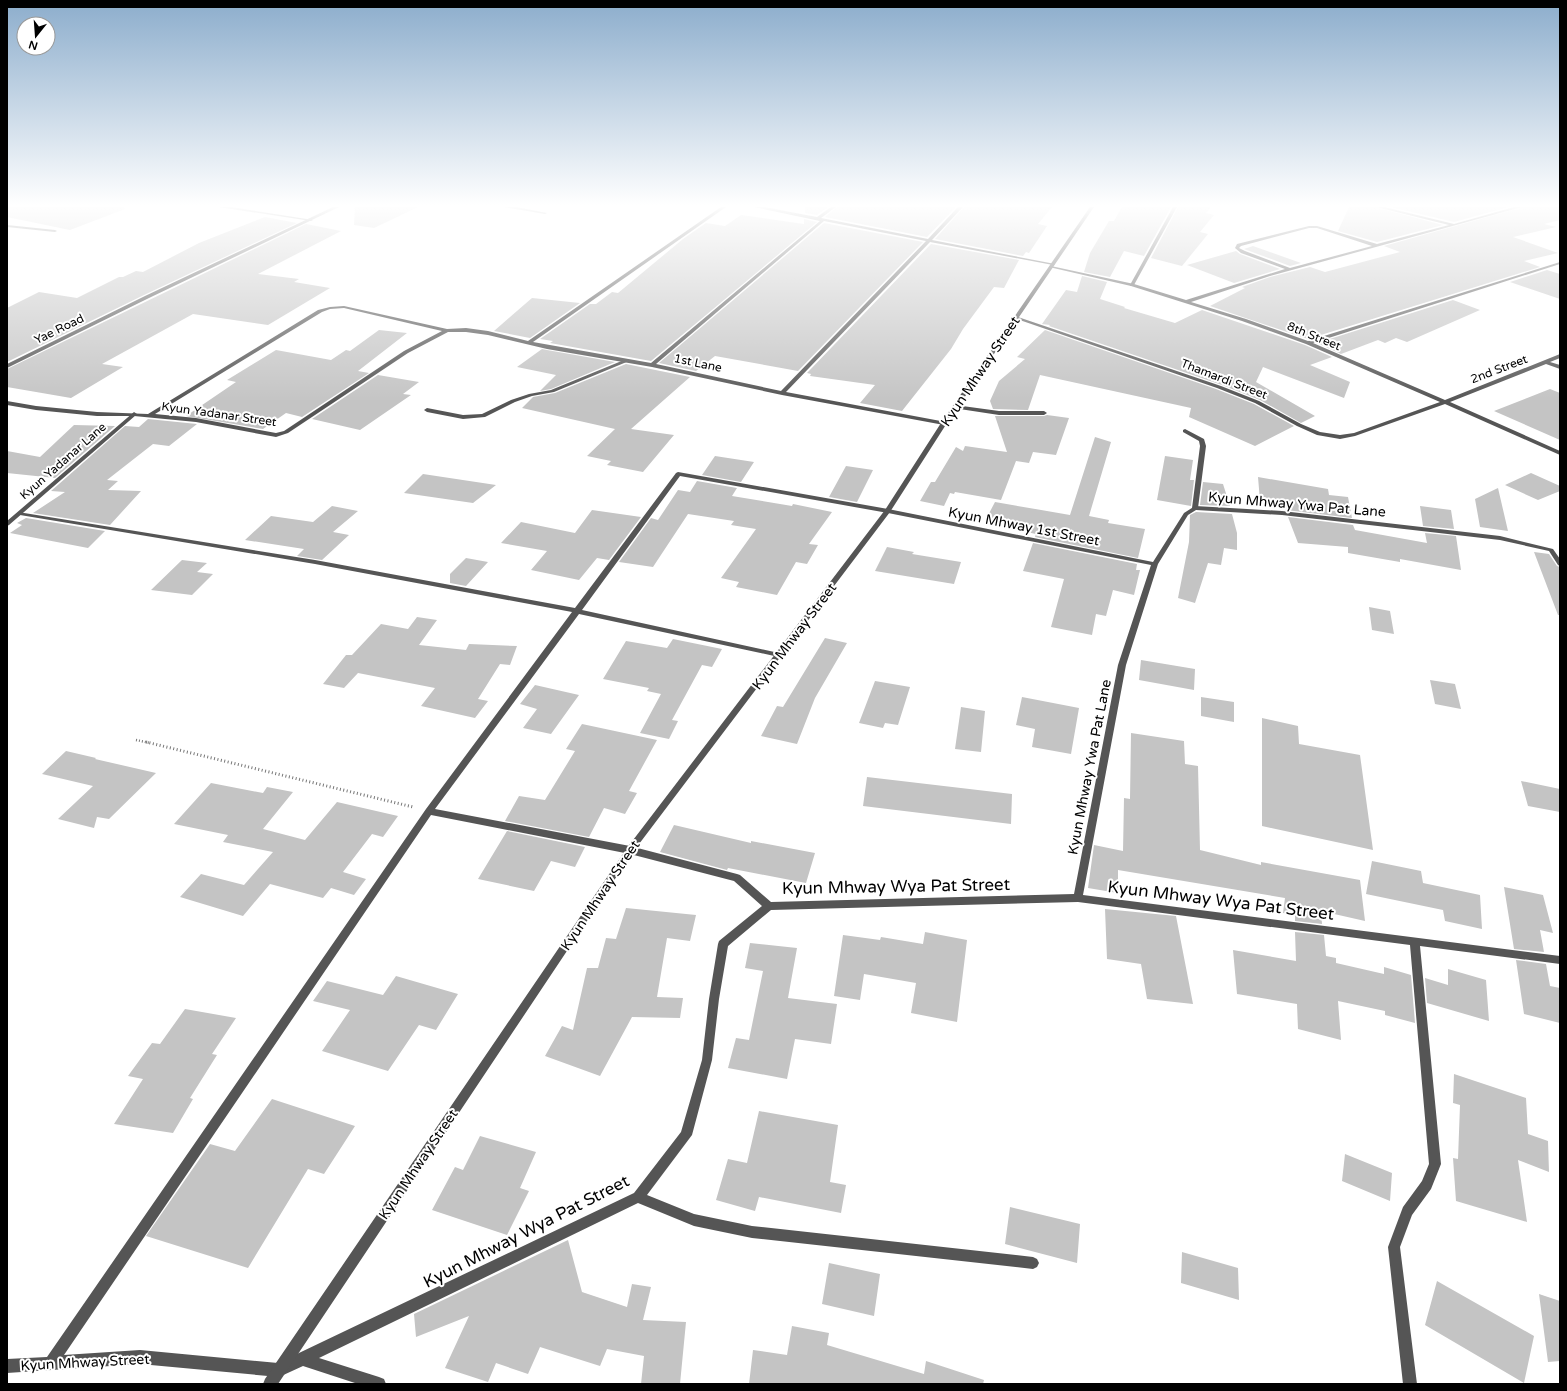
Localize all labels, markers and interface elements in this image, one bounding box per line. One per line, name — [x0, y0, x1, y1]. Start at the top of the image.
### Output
north arrow — [16, 16, 56, 56]
text: N — [27, 38, 39, 53]
street label: Yae Road — [32, 311, 86, 347]
street label: Kyun Mhway Street — [937, 312, 1024, 430]
street label: 8th Street — [1285, 319, 1343, 353]
street label: 1st Lane — [673, 351, 723, 375]
street label: 2nd Street — [1469, 352, 1530, 386]
street label: Thamardi Street — [1179, 356, 1270, 402]
street label: Kyun Yadanar Street — [161, 399, 278, 429]
street label: Kyun Yadanar Lane — [17, 420, 109, 502]
street label: Kyun Mhway Ywa Pat Lane — [1207, 488, 1387, 521]
street label: Kyun Mhway 1st Street — [947, 503, 1102, 550]
street label: Kyun Mhway Street — [749, 579, 840, 693]
street label: Kyun Mhway Ywa Pat Lane — [1064, 678, 1115, 856]
street label: Kyun Mhway Street — [557, 836, 644, 954]
street label: Kyun Mhway Wya Pat Street — [782, 874, 1011, 899]
street label: Kyun Mhway Wya Pat Street — [1106, 876, 1336, 925]
street label: Kyun Mhway Street — [375, 1105, 462, 1223]
street label: Kyun Mhway Wya Pat Street — [420, 1170, 633, 1293]
street label: Kyun Mhway Street — [20, 1351, 151, 1374]

